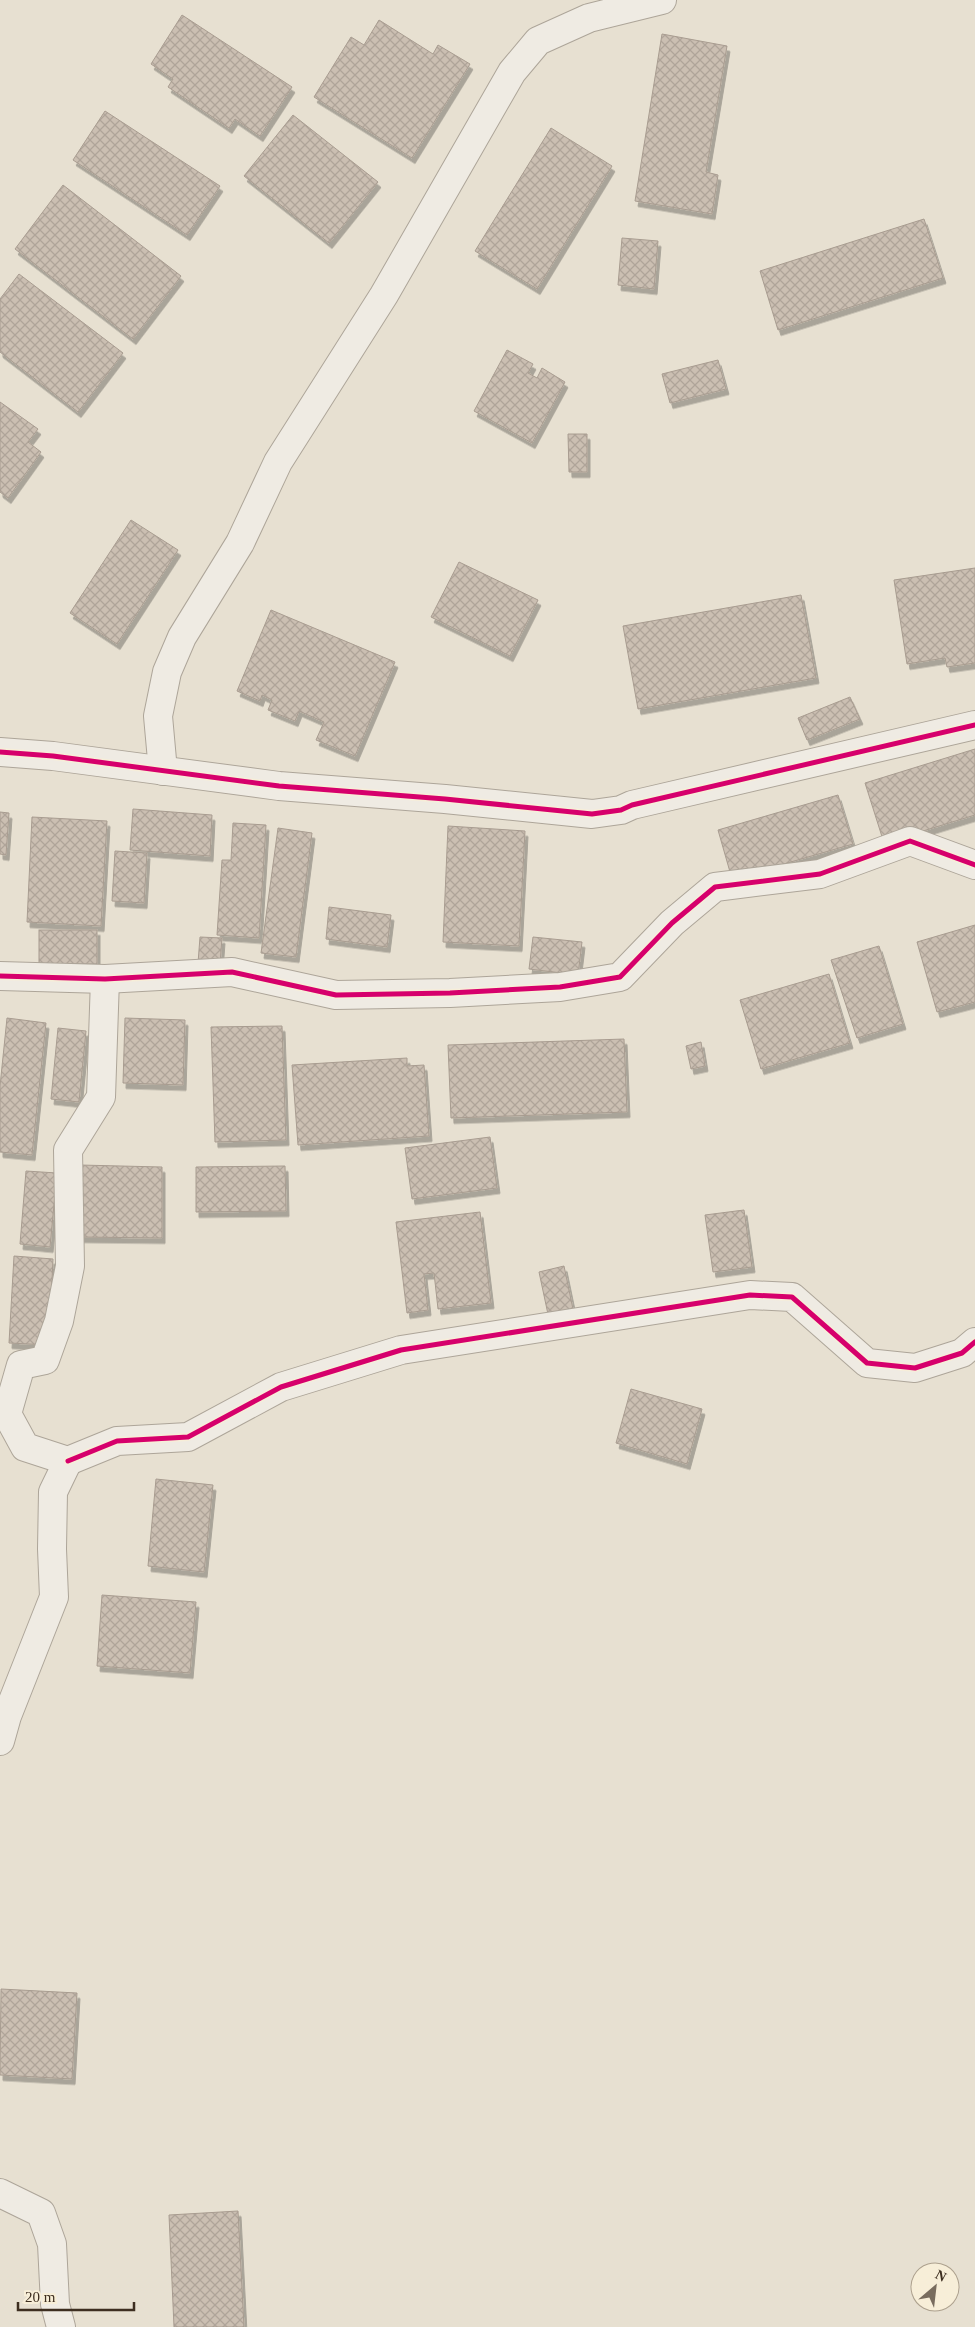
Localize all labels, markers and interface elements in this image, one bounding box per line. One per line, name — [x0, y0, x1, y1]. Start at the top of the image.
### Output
north arrow — [910, 2262, 960, 2312]
text: N — [933, 2267, 949, 2285]
scale bar — [18, 2280, 134, 2312]
text: 20 m — [25, 2289, 56, 2305]

